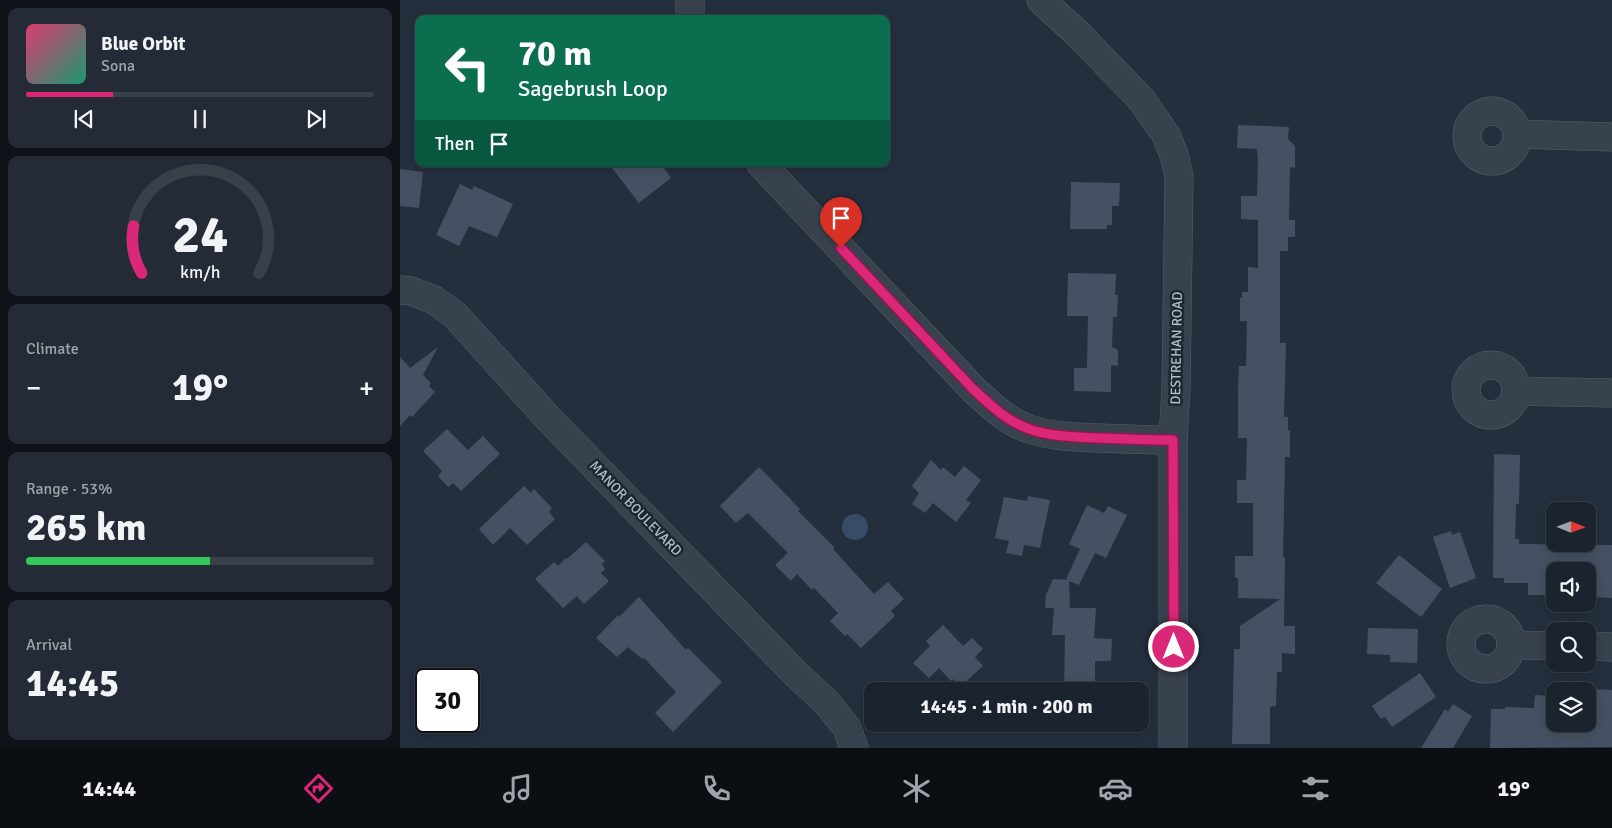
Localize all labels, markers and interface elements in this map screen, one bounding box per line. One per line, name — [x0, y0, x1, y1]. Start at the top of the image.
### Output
text: Blue Orbit — [101, 32, 185, 56]
text: 70 m — [518, 32, 592, 75]
icon: left — [435, 35, 500, 100]
text: Sona — [101, 56, 135, 76]
text: Sagebrush Loop — [518, 75, 668, 102]
icon: previous — [70, 105, 98, 133]
icon: pause — [186, 105, 214, 133]
icon: next — [302, 105, 330, 133]
icon: arrive — [485, 130, 513, 158]
text: Then — [435, 132, 475, 156]
pin — [820, 197, 862, 248]
text: 24 — [172, 203, 228, 267]
icon: arrive — [827, 204, 855, 232]
text: km/h — [180, 261, 220, 283]
street label: DESTREHAN ROAD — [1167, 291, 1186, 405]
text: Climate — [26, 339, 79, 359]
text: 19° — [172, 364, 228, 411]
text: − — [26, 371, 41, 405]
text: + — [359, 371, 374, 405]
street label: MANOR BOULEVARD — [586, 457, 685, 559]
text: Range · 53% — [26, 479, 112, 499]
north arrow — [1546, 502, 1596, 552]
map controls — [1546, 502, 1596, 732]
text: 265 km — [26, 504, 147, 551]
button: sound — [1546, 562, 1596, 612]
position arrow — [1147, 620, 1199, 672]
button: search — [1546, 622, 1596, 672]
text: Arrival — [26, 635, 72, 655]
text: 14:45 — [26, 660, 119, 707]
speed limit sign: 30 — [415, 668, 480, 733]
button: layers — [1546, 682, 1596, 732]
text: 14:45 · 1 min · 200 m — [920, 695, 1093, 719]
icon: directions — [301, 771, 336, 806]
icon: music — [500, 771, 535, 806]
icon: phone — [699, 771, 734, 806]
icon: climate — [899, 771, 934, 806]
icon: car — [1098, 771, 1133, 806]
icon: filters — [1298, 771, 1333, 806]
text: 14:44 — [82, 775, 136, 802]
text: 19° — [1497, 775, 1530, 802]

